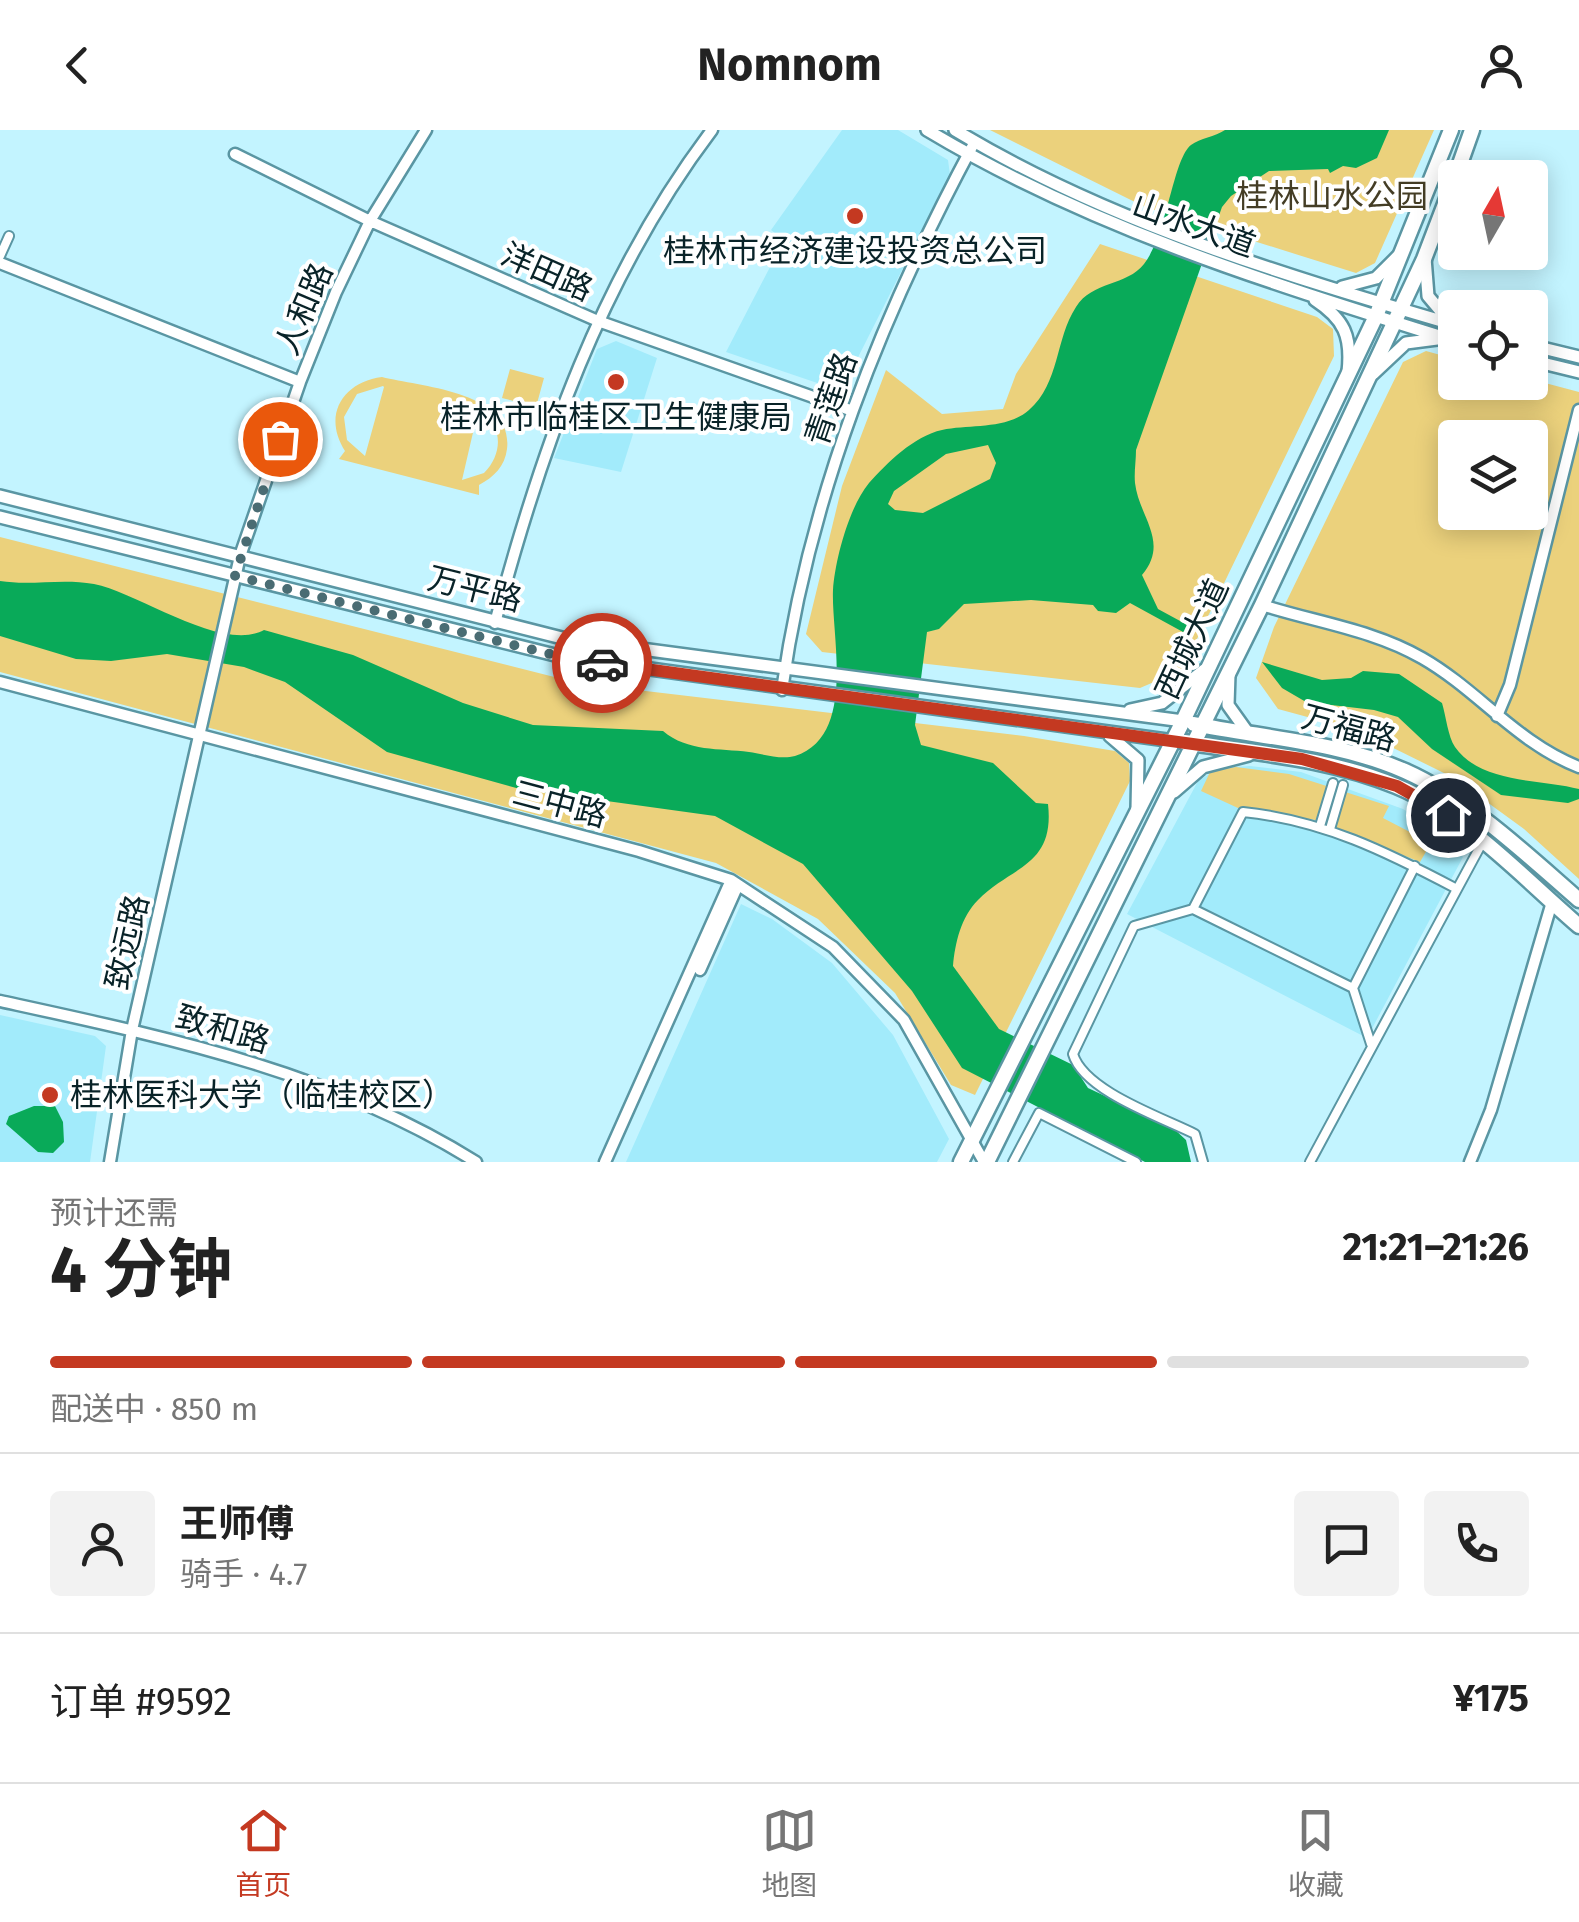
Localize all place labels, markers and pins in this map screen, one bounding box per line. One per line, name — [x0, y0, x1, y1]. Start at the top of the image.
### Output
marker: 桂林市经济建设投资总公司 — [844, 205, 866, 227]
place label: 桂林市经济建设投资总公司 — [663, 232, 1047, 270]
marker: 桂林市临桂区卫生健康局 — [605, 371, 627, 393]
pin — [238, 397, 323, 482]
place label: 桂林市临桂区卫生健康局 — [440, 398, 792, 436]
pin — [1406, 773, 1491, 858]
place label: 桂林医科大学（临桂校区） — [70, 1076, 454, 1114]
marker: 桂林医科大学（临桂校区） — [39, 1084, 61, 1106]

